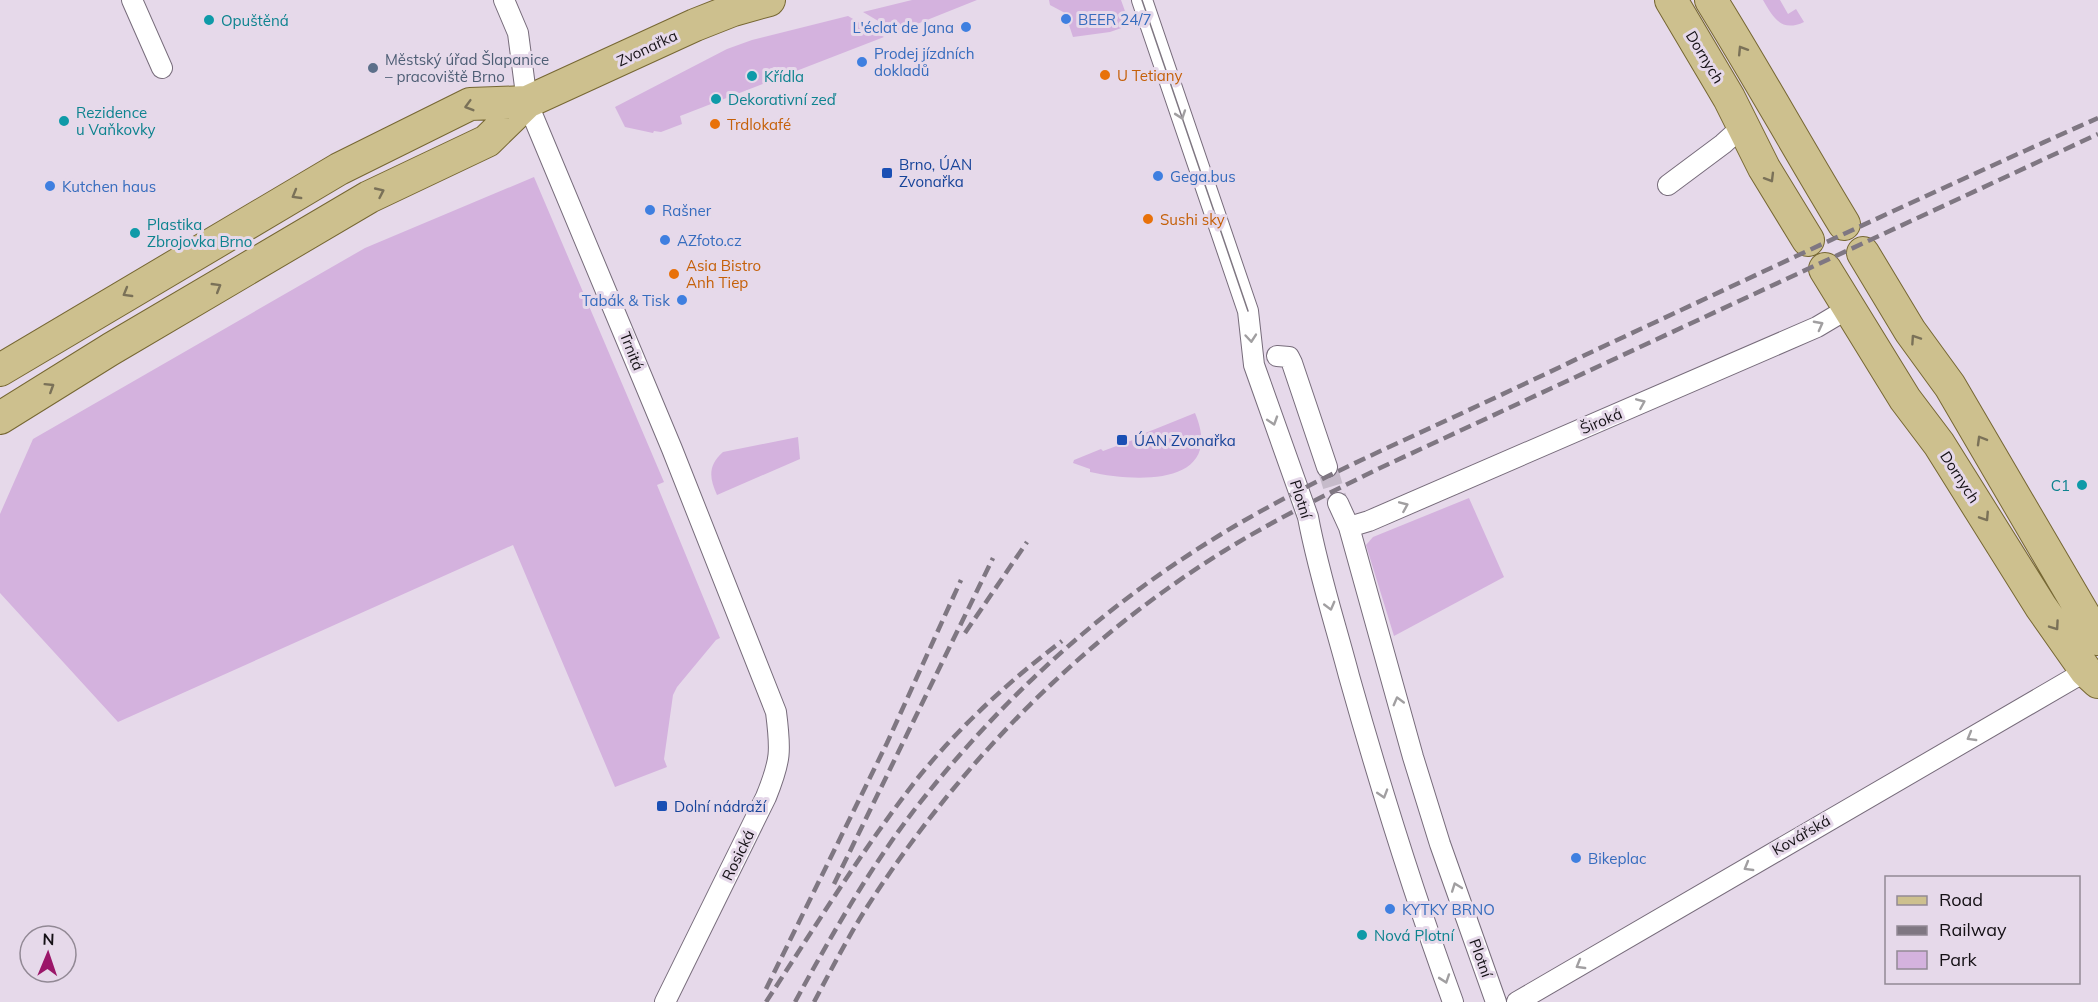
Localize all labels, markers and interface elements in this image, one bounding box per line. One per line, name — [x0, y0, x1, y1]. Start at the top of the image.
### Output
place label: BEER 24/7 — [1078, 10, 1151, 29]
place label: Opuštěná — [221, 11, 289, 30]
marker: BEER 24/7 — [1059, 12, 1073, 26]
marker: Opuštěná — [202, 13, 216, 27]
place label: L'éclat de Jana — [852, 18, 954, 37]
marker: L'éclat de Jana — [959, 20, 973, 34]
street label: Zvonařka — [614, 26, 680, 70]
street label: Dornych — [1682, 27, 1728, 87]
place label: Prodej jízdních dokladů — [874, 44, 975, 80]
one-way arrow — [1739, 45, 1750, 56]
place label: Městský úřad Šlapanice – pracoviště Brno — [385, 50, 549, 86]
marker: Prodej jízdních dokladů — [855, 55, 869, 69]
marker: Městský úřad Šlapanice – pracoviště Brno — [366, 61, 380, 75]
place label: U Tetiany — [1117, 66, 1182, 85]
place label: Křídla — [764, 67, 804, 86]
marker: U Tetiany — [1098, 68, 1112, 82]
marker: Křídla — [745, 69, 759, 83]
place label: Dekorativní zeď — [728, 90, 837, 109]
marker: Dekorativní zeď — [709, 92, 723, 106]
one-way arrow — [464, 99, 475, 111]
place label: Rezidence u Vaňkovky — [76, 103, 155, 139]
one-way arrow — [1173, 109, 1186, 120]
marker: Rezidence u Vaňkovky — [57, 114, 71, 128]
place label: Trdlokafé — [727, 115, 791, 134]
marker: Trdlokafé — [708, 117, 722, 131]
place label: Brno, ÚAN Zvonařka — [899, 155, 972, 191]
marker: Brno, ÚAN Zvonařka — [880, 166, 894, 180]
place label: Gega.bus — [1170, 167, 1236, 186]
marker: Gega.bus — [1151, 169, 1165, 183]
one-way arrow — [1763, 172, 1775, 182]
place label: Kutchen haus — [62, 177, 156, 196]
marker: Kutchen haus — [43, 179, 57, 193]
one-way arrow — [292, 187, 302, 199]
one-way arrow — [373, 187, 384, 199]
place label: Rašner — [662, 201, 712, 220]
marker: Rašner — [643, 203, 657, 217]
place label: Sushi sky — [1160, 210, 1225, 229]
marker: Sushi sky — [1141, 212, 1155, 226]
place label: Plastika Zbrojovka Brno — [147, 215, 252, 251]
marker: Plastika Zbrojovka Brno — [128, 226, 142, 240]
place label: AZfoto.cz — [677, 231, 742, 250]
marker: AZfoto.cz — [658, 233, 672, 247]
place label: Asia Bistro Anh Tiep — [686, 256, 761, 292]
marker: Asia Bistro Anh Tiep — [667, 267, 681, 281]
one-way arrow — [211, 282, 221, 294]
one-way arrow — [123, 286, 133, 297]
place label: Tabák & Tisk — [582, 291, 670, 310]
marker: Tabák & Tisk — [675, 293, 689, 307]
one-way arrow — [1813, 321, 1823, 332]
street label: Trnitá — [616, 329, 648, 373]
one-way arrow — [1244, 334, 1257, 343]
one-way arrow — [1911, 335, 1922, 346]
one-way arrow — [44, 382, 54, 394]
one-way arrow — [1634, 399, 1645, 411]
street label: Široká — [1577, 404, 1625, 438]
one-way arrow — [1265, 415, 1278, 426]
place label: ÚAN Zvonařka — [1134, 431, 1236, 450]
marker: ÚAN Zvonařka — [1115, 433, 1129, 447]
one-way arrow — [1977, 436, 1989, 446]
street label: Dornych — [1936, 447, 1984, 507]
place label: C1 — [2051, 476, 2070, 495]
street label: Plotní — [1286, 477, 1317, 522]
marker: C1 — [2075, 478, 2089, 492]
one-way arrow — [1397, 501, 1408, 513]
one-way arrow — [1978, 510, 1989, 521]
one-way arrow — [1323, 601, 1336, 611]
one-way arrow — [2048, 620, 2059, 631]
one-way arrow — [1393, 696, 1405, 707]
one-way arrow — [1967, 730, 1977, 741]
one-way arrow — [1376, 788, 1388, 799]
place label: Dolní nádraží — [674, 797, 768, 816]
marker: Dolní nádraží — [655, 799, 669, 813]
street label: Kovářská — [1768, 811, 1834, 859]
street label: Rosická — [718, 827, 758, 883]
place label: Bikeplac — [1588, 849, 1646, 868]
marker: Bikeplac — [1569, 851, 1583, 865]
one-way arrow — [1744, 859, 1754, 871]
legend — [1885, 876, 2080, 984]
one-way arrow — [1450, 883, 1463, 893]
text: Road — [1939, 888, 1983, 911]
place label: KYTKY BRNO — [1402, 900, 1495, 919]
marker: KYTKY BRNO — [1383, 902, 1397, 916]
text: Railway — [1939, 918, 2007, 941]
north arrow — [18, 924, 78, 984]
place label: Nová Plotní — [1374, 926, 1455, 945]
marker: Nová Plotní — [1355, 928, 1369, 942]
text: N — [42, 929, 55, 949]
street label: Plotní — [1465, 936, 1497, 981]
text: Park — [1939, 948, 1978, 971]
one-way arrow — [1576, 958, 1586, 970]
one-way arrow — [1438, 973, 1450, 984]

